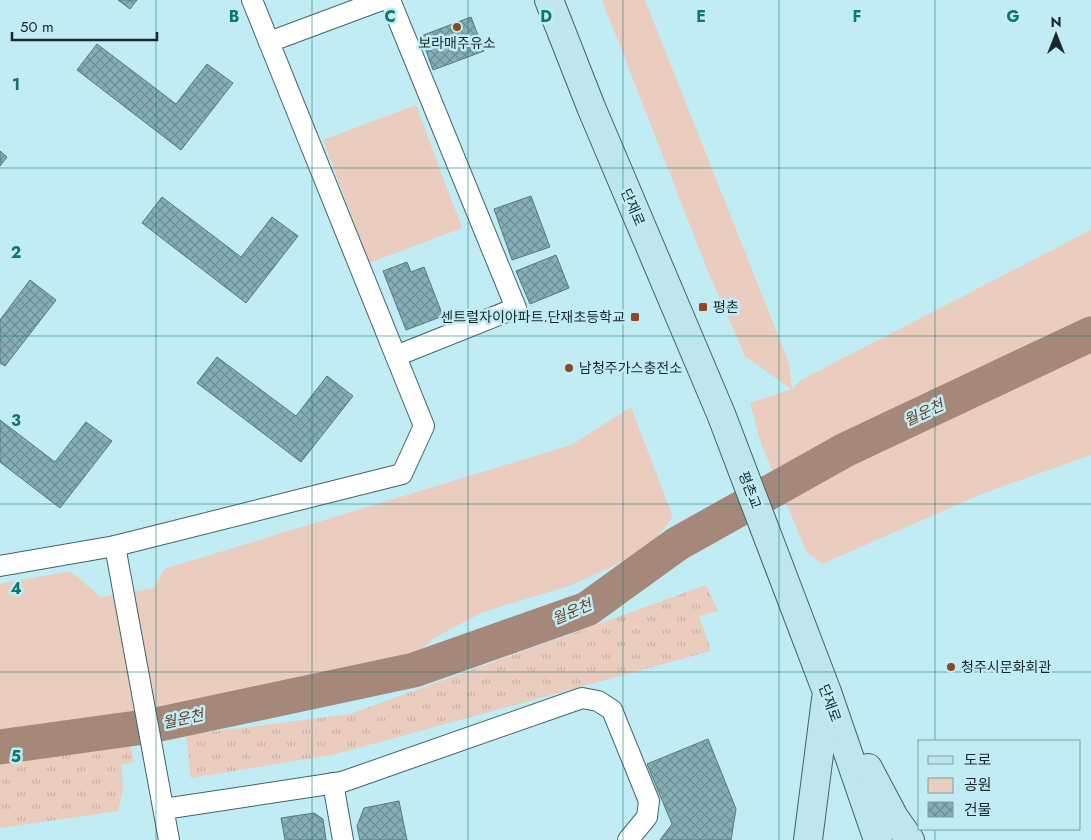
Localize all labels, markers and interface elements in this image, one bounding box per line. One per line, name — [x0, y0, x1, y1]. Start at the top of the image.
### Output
text: B — [229, 5, 239, 28]
text: C — [384, 5, 396, 28]
text: D — [540, 5, 552, 28]
text: E — [696, 5, 706, 28]
text: F — [853, 5, 861, 28]
text: G — [1006, 5, 1020, 28]
scale bar — [12, 10, 158, 42]
north arrow — [1031, 10, 1081, 60]
text: N — [1050, 12, 1062, 32]
text: 50 m — [20, 16, 54, 38]
marker: 보라매주유소 — [451, 21, 463, 33]
place label: 보라매주유소 — [418, 33, 496, 53]
text: 1 — [12, 73, 20, 96]
street label: 단재로 — [616, 185, 650, 229]
text: 2 — [11, 241, 21, 264]
place label: 평촌 — [713, 297, 739, 317]
marker: 평촌 — [697, 301, 709, 313]
place label: 센트럴자이아파트.단재초등학교 — [440, 307, 625, 327]
marker: 센트럴자이아파트.단재초등학교 — [629, 311, 641, 323]
place label: 남청주가스충전소 — [579, 358, 682, 378]
marker: 남청주가스충전소 — [563, 362, 575, 374]
water label: 월운천 — [901, 393, 949, 432]
text: 3 — [11, 409, 21, 432]
street label: 평촌교 — [734, 468, 766, 512]
text: 4 — [10, 577, 22, 600]
water label: 월운천 — [549, 593, 597, 630]
place label: 청주시문화회관 — [961, 657, 1051, 677]
marker: 청주시문화회관 — [945, 661, 957, 673]
street label: 단재로 — [814, 681, 846, 725]
water label: 월운천 — [160, 703, 208, 734]
legend — [918, 740, 1081, 830]
text: 5 — [11, 745, 21, 768]
text: 도로 — [964, 749, 992, 771]
text: 공원 — [964, 774, 992, 796]
text: 건물 — [964, 799, 992, 821]

